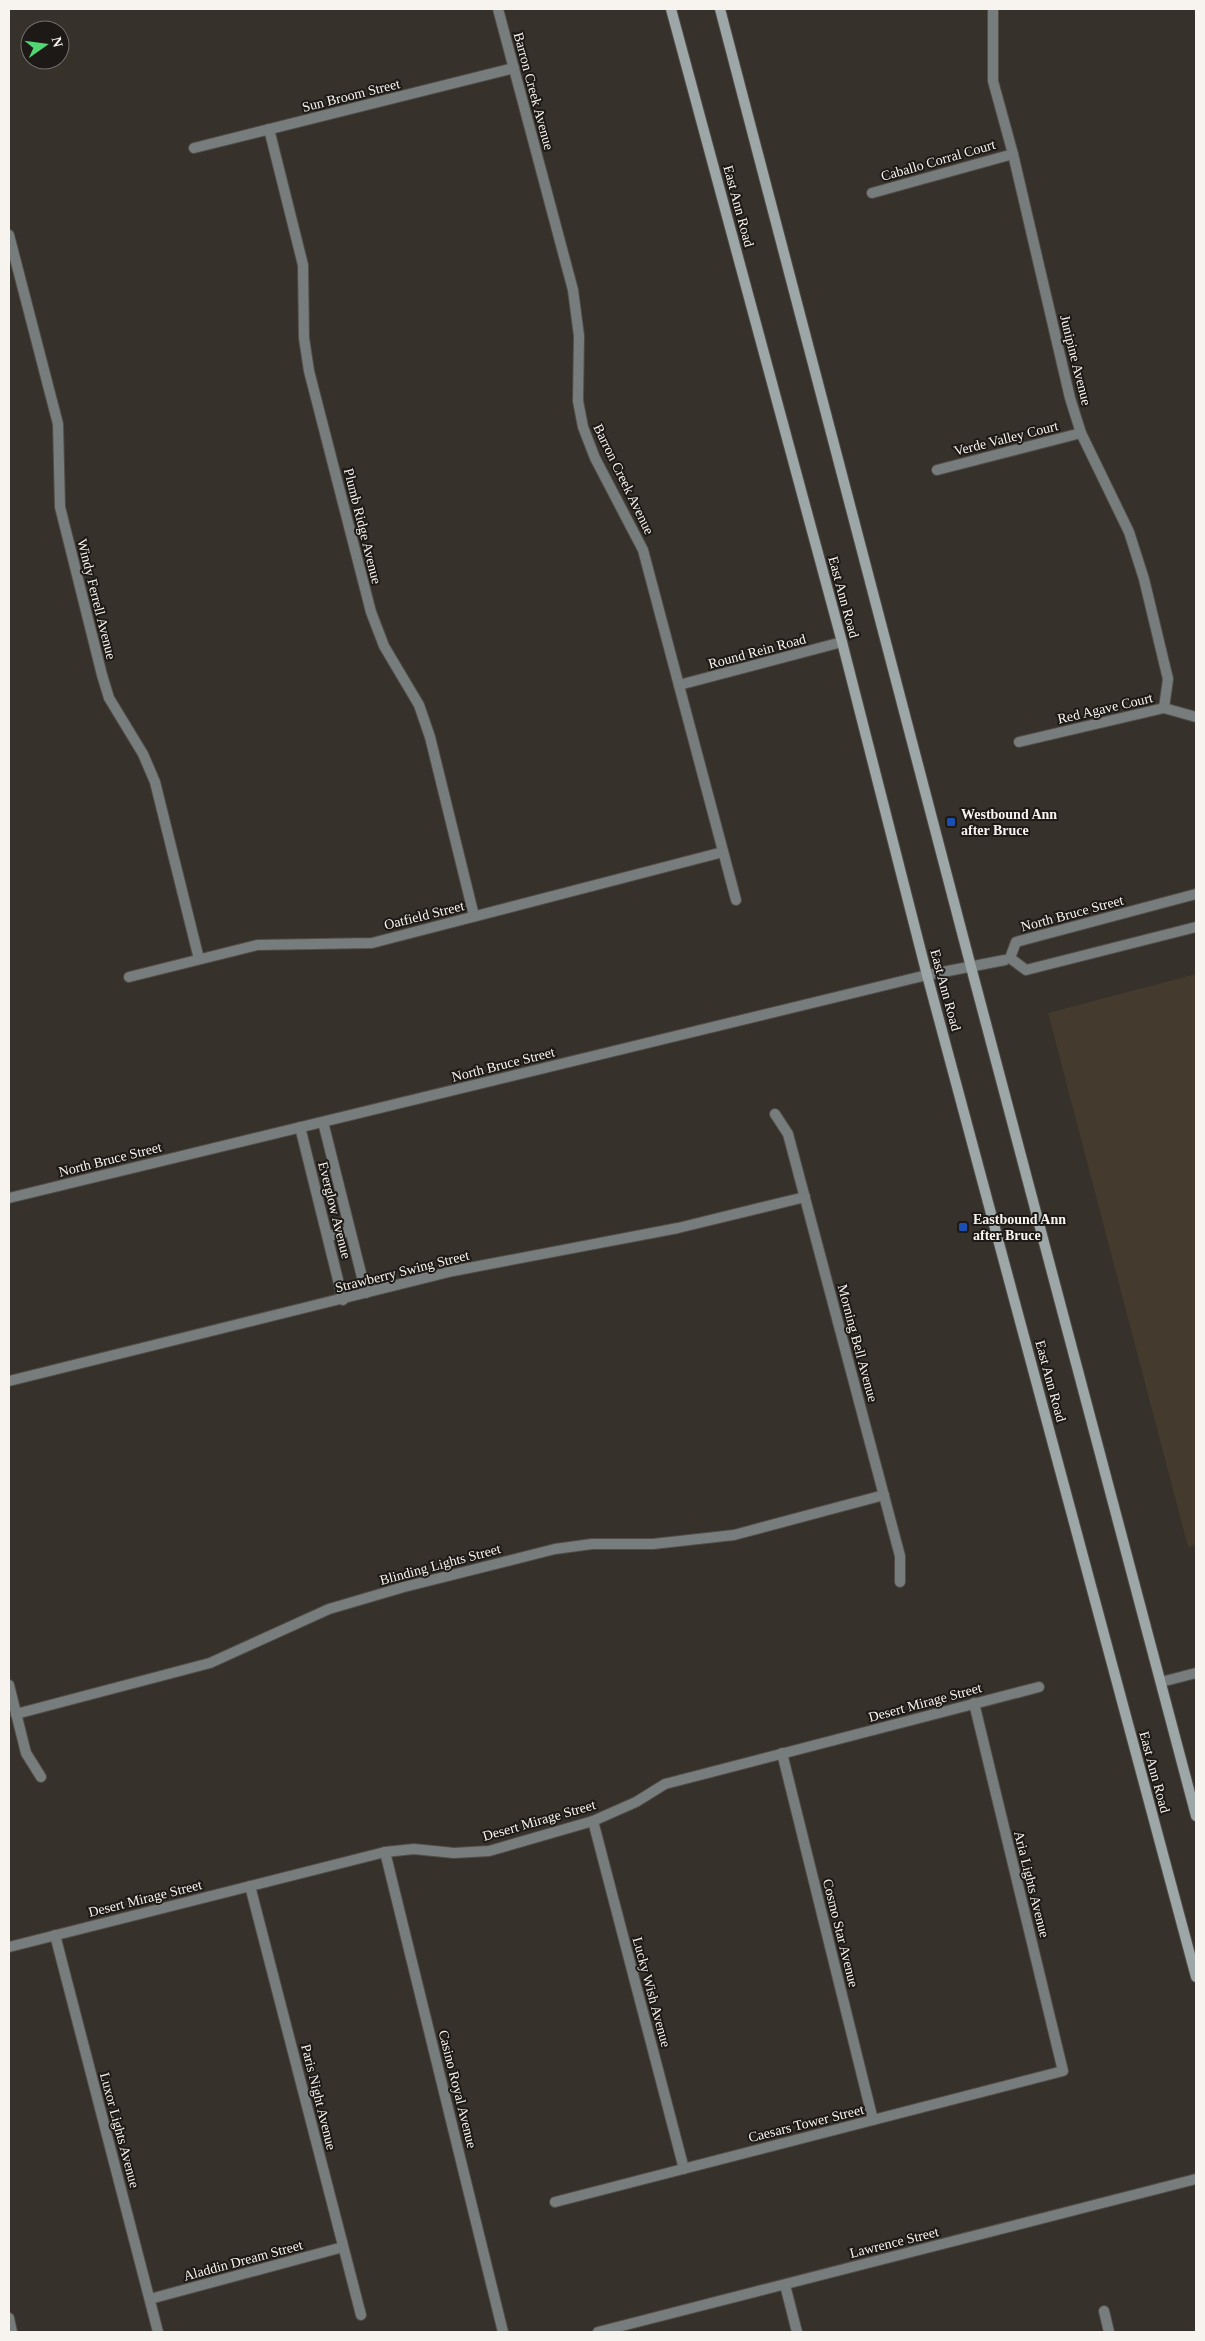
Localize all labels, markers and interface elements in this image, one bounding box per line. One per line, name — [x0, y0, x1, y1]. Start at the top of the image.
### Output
north arrow — [20, 20, 70, 70]
street label: Barron Creek Avenue — [511, 31, 556, 152]
text: N — [49, 35, 66, 49]
street label: Sun Broom Street — [301, 76, 402, 115]
street label: Caballo Corral Court — [879, 137, 997, 184]
street label: East Ann Road — [720, 164, 757, 249]
street label: Junipine Avenue — [1057, 313, 1094, 407]
street label: Verde Valley Court — [952, 418, 1060, 459]
street label: Barron Creek Avenue — [590, 422, 657, 537]
street label: Plumb Ridge Avenue — [341, 467, 384, 586]
street label: Windy Ferrell Avenue — [74, 537, 119, 661]
street label: East Ann Road — [825, 555, 862, 640]
street label: Round Rein Road — [707, 631, 808, 672]
street label: Red Agave Court — [1056, 690, 1154, 727]
place label: Westbound Ann after Bruce — [961, 807, 1057, 838]
marker: Westbound Ann after Bruce — [945, 816, 957, 828]
street label: North Bruce Street — [1019, 893, 1125, 934]
street label: Oatfield Street — [383, 898, 466, 933]
street label: East Ann Road — [927, 948, 964, 1033]
street label: North Bruce Street — [450, 1044, 556, 1085]
street label: North Bruce Street — [57, 1139, 163, 1180]
street label: Everglow Avenue — [315, 1160, 354, 1260]
place label: Eastbound Ann after Bruce — [973, 1212, 1066, 1243]
marker: Eastbound Ann after Bruce — [957, 1221, 969, 1233]
street label: Strawberry Swing Street — [334, 1248, 471, 1295]
street label: Morning Bell Avenue — [835, 1283, 880, 1404]
street label: East Ann Road — [1032, 1339, 1069, 1424]
street label: Blinding Lights Street — [378, 1541, 502, 1588]
street label: Desert Mirage Street — [867, 1680, 983, 1725]
street label: East Ann Road — [1136, 1730, 1173, 1815]
street label: Desert Mirage Street — [481, 1797, 597, 1844]
street label: Aria Lights Avenue — [1011, 1829, 1052, 1939]
street label: Desert Mirage Street — [87, 1877, 204, 1920]
street label: Cosmo Star Avenue — [820, 1877, 861, 1989]
street label: Lucky Wish Avenue — [630, 1936, 673, 2049]
street label: Casino Royal Avenue — [436, 2029, 479, 2150]
street label: Paris Night Avenue — [298, 2043, 339, 2152]
street label: Luxor Lights Avenue — [97, 2071, 142, 2189]
street label: Caesars Tower Street — [747, 2102, 866, 2145]
street label: Lawrence Street — [848, 2224, 940, 2261]
street label: Aladdin Dream Street — [182, 2237, 305, 2284]

